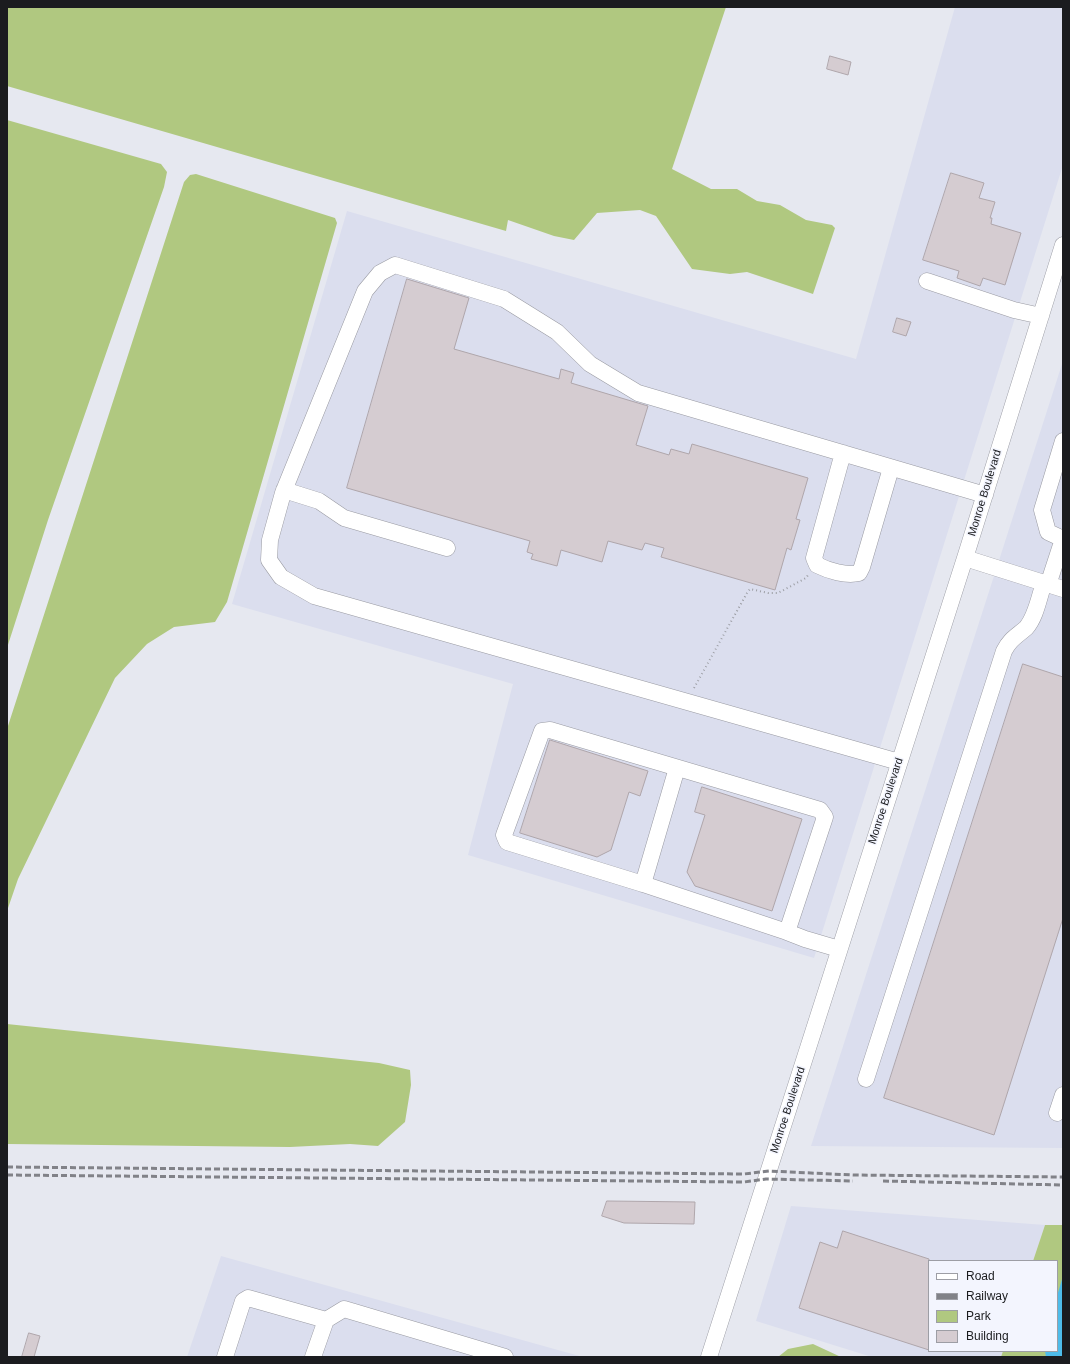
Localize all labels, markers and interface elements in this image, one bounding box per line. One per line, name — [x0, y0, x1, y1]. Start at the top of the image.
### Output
street label: Monroe Boulevard — [966, 448, 1004, 538]
street label: Monroe Boulevard — [866, 756, 906, 846]
street label: Monroe Boulevard — [768, 1065, 808, 1155]
legend — [928, 1260, 1058, 1352]
text: Road — [966, 1269, 995, 1283]
text: Railway — [966, 1289, 1008, 1303]
text: Park — [966, 1309, 991, 1323]
text: Building — [966, 1329, 1009, 1343]

